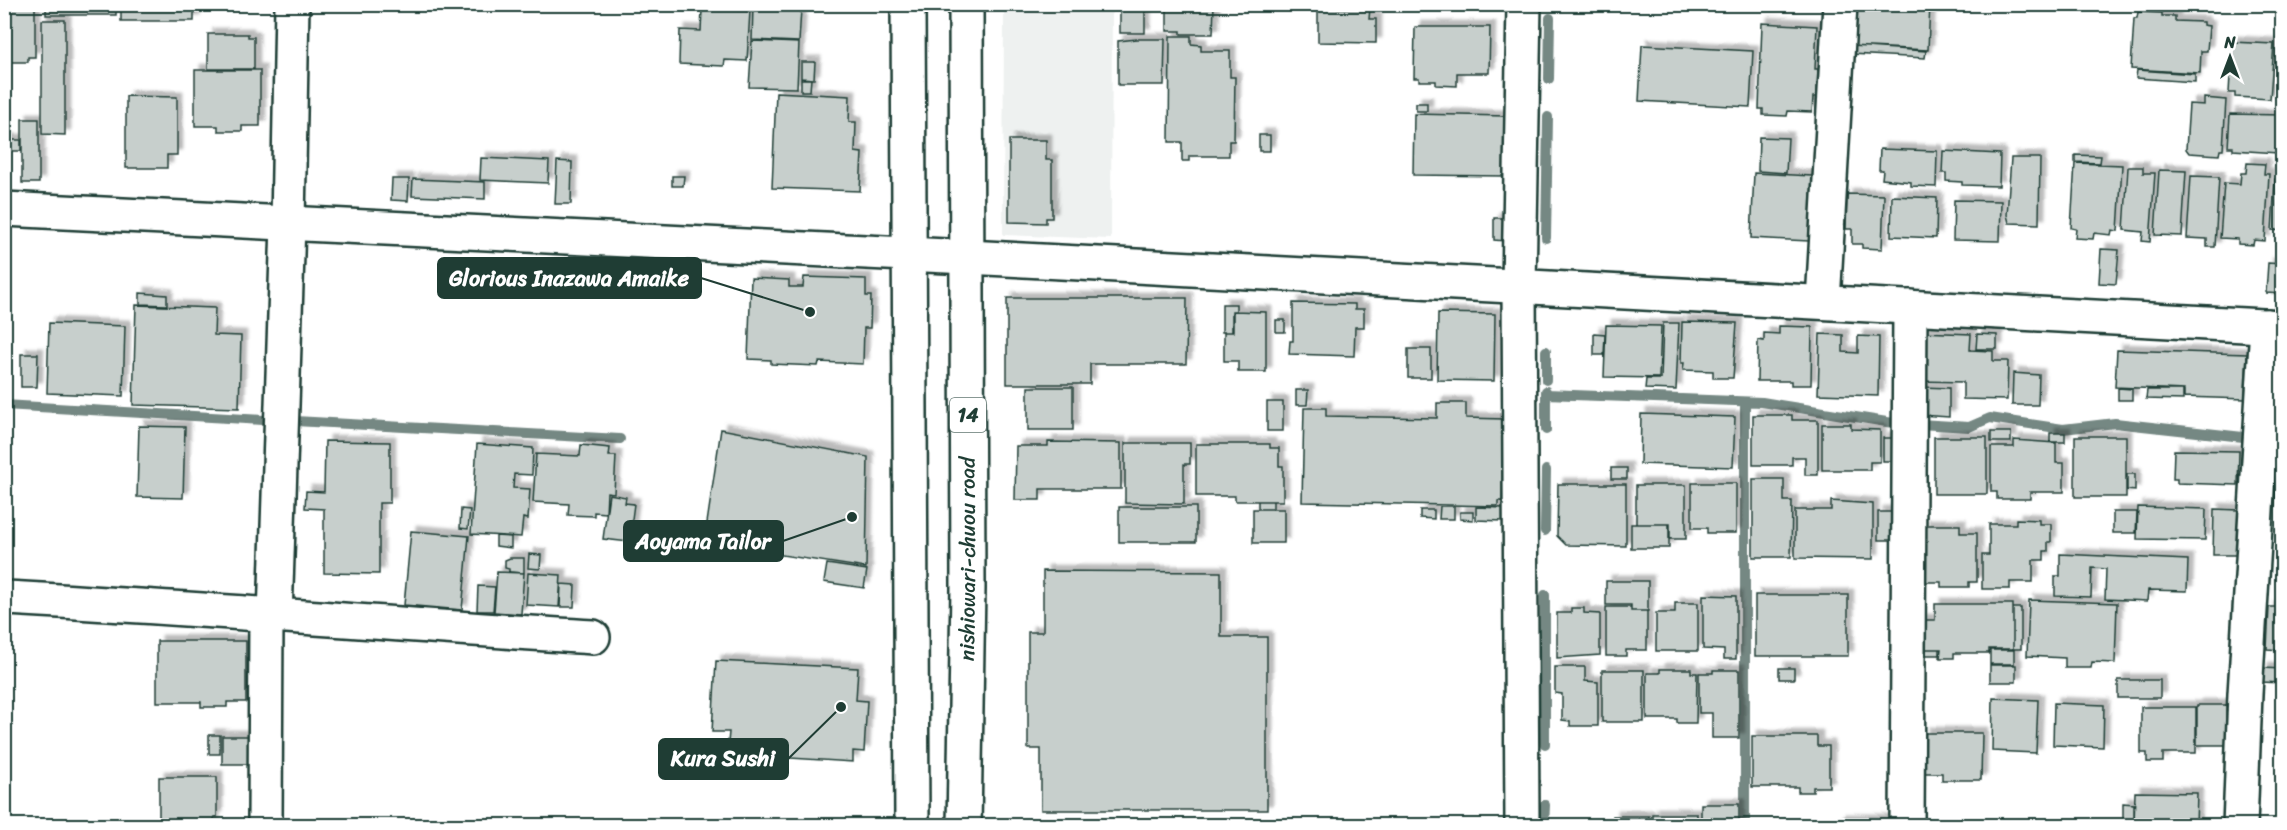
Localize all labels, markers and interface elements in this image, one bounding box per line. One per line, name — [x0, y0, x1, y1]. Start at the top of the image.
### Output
north arrow — [2200, 27, 2260, 87]
text: N — [2223, 28, 2236, 57]
callout: Glorious Inazawa Amaike — [438, 258, 701, 298]
text: Glorious Inazawa Amaike — [448, 259, 690, 298]
road number: 14 — [950, 398, 986, 432]
street label: nishiowari-chuou road — [948, 455, 987, 661]
callout: Aoyama Tailor — [624, 521, 783, 561]
text: Aoyama Tailor — [634, 522, 773, 561]
callout: Kura Sushi — [659, 739, 788, 779]
text: Kura Sushi — [670, 739, 777, 778]

